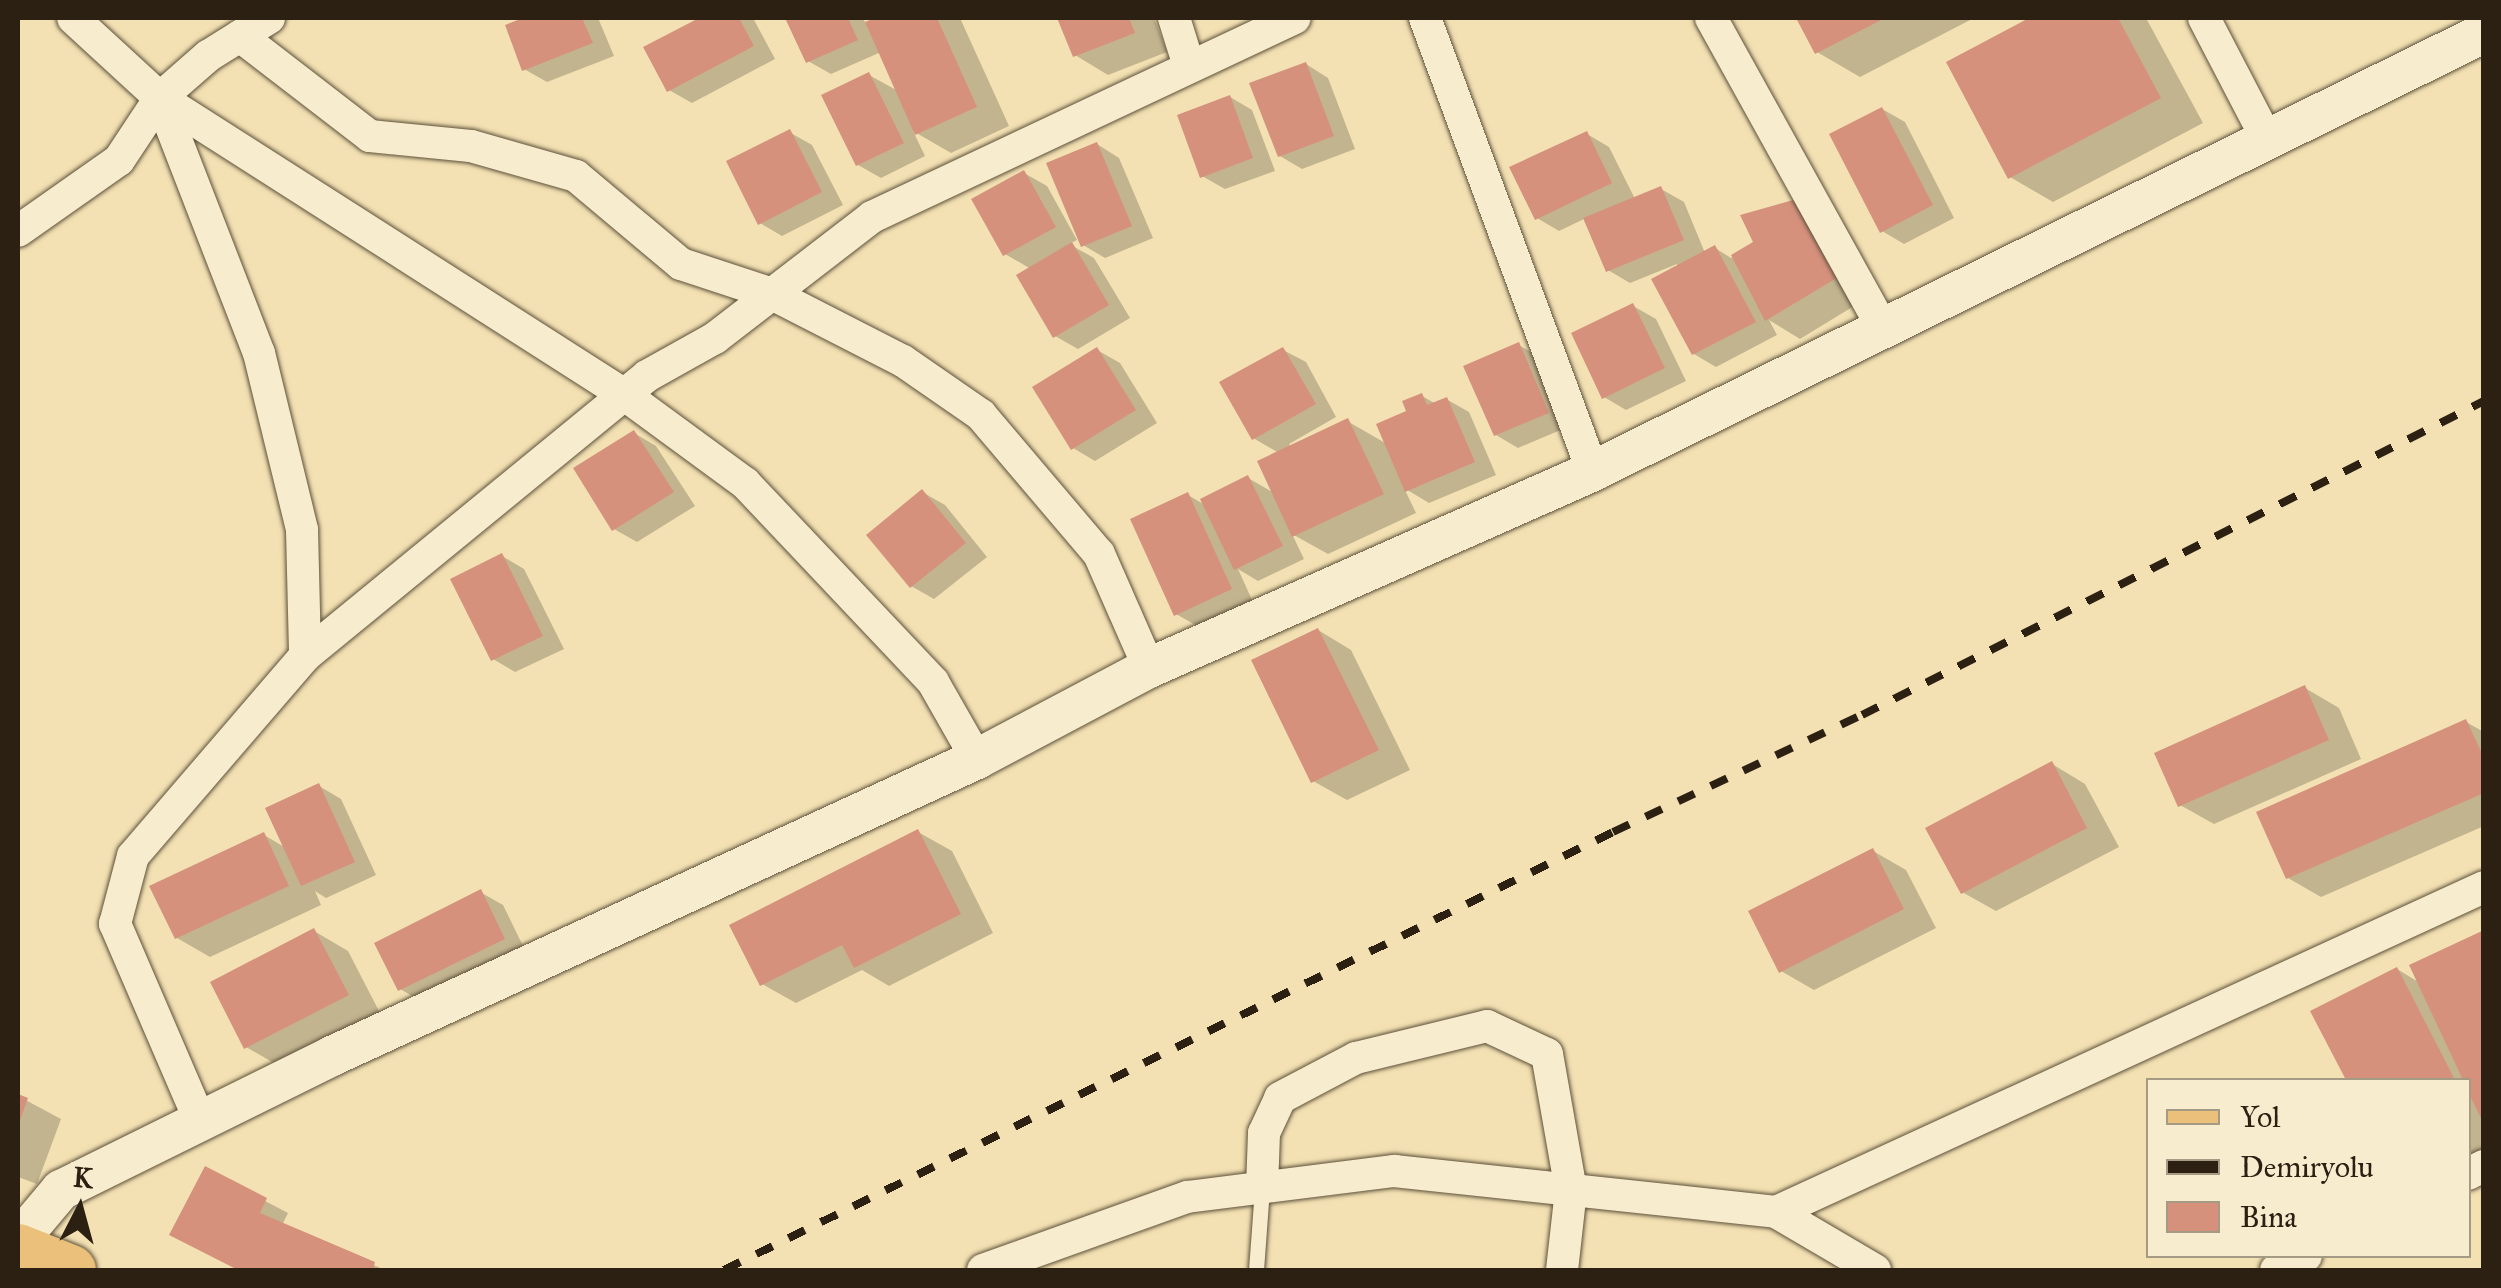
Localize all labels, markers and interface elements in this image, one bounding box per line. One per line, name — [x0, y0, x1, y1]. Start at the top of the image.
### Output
legend — [2146, 1078, 2471, 1258]
text: Yol — [2240, 1099, 2280, 1135]
text: Demiryolu — [2240, 1149, 2374, 1185]
north arrow — [30, 1158, 130, 1258]
text: K — [71, 1159, 95, 1196]
text: Bina — [2240, 1199, 2297, 1235]

